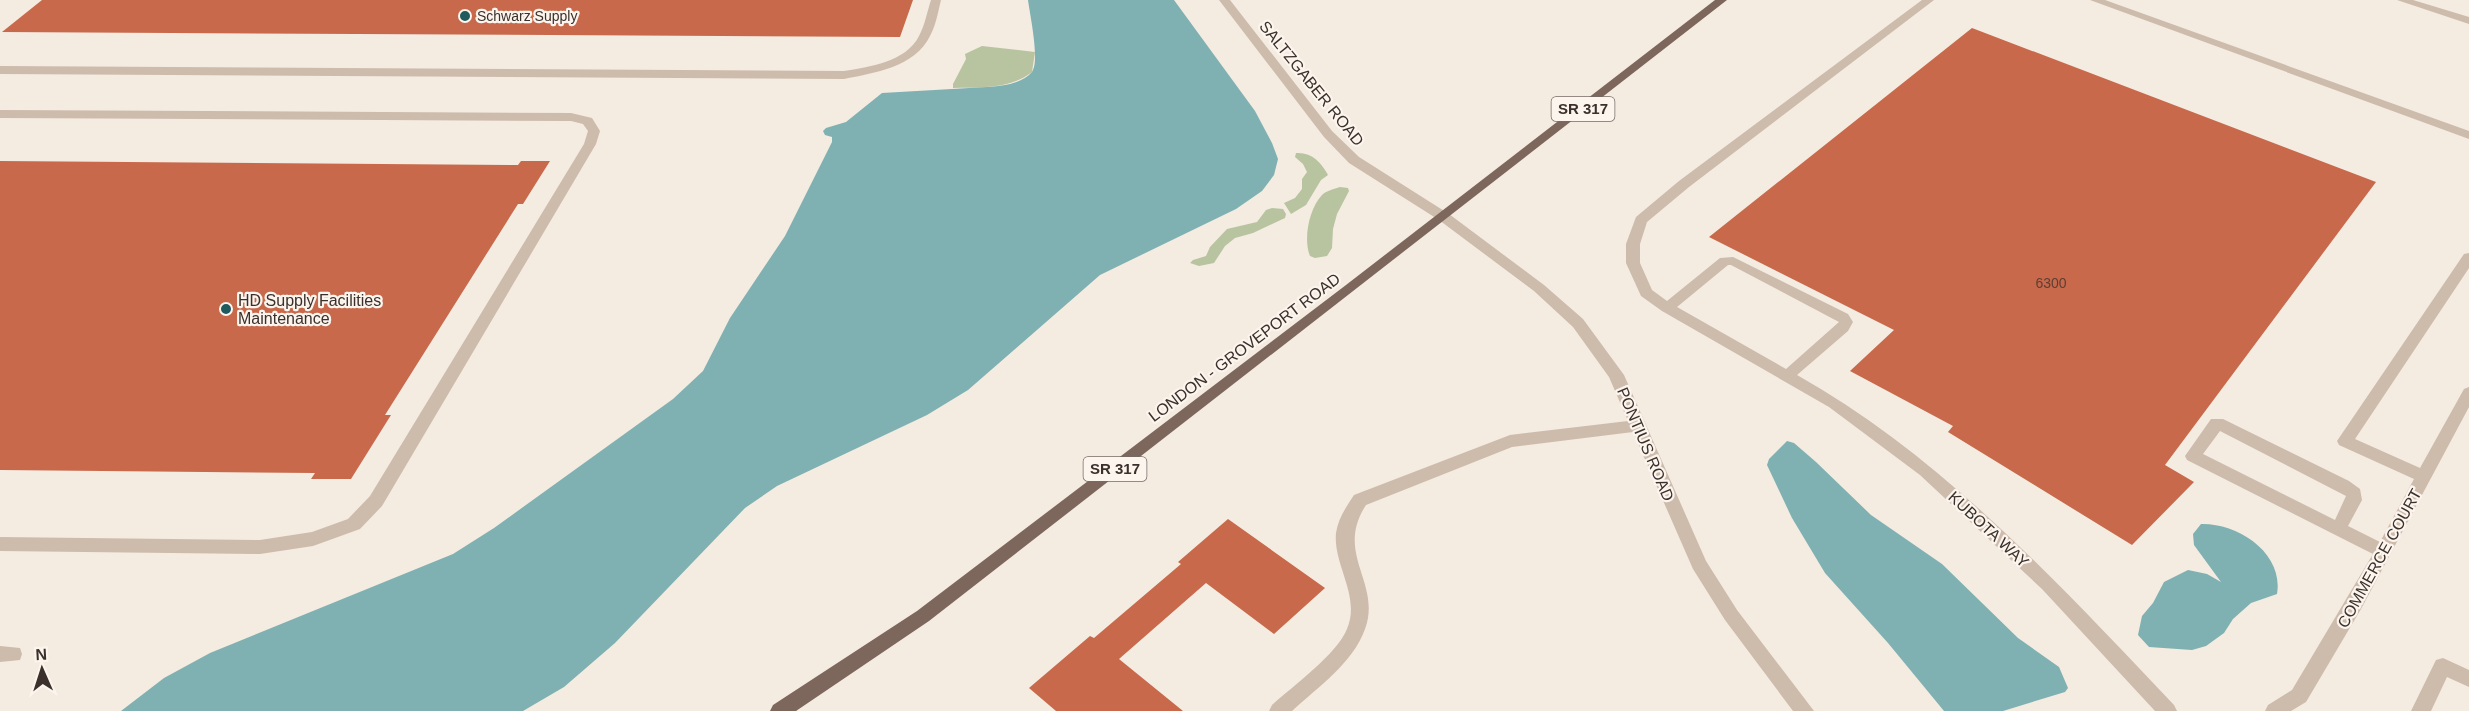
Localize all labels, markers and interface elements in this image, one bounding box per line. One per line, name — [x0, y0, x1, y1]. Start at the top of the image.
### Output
place label: Schwarz Supply — [477, 8, 577, 24]
marker: Schwarz Supply — [458, 9, 472, 23]
street label: SALTZGABER ROAD — [1256, 18, 1367, 149]
road number: SR 317 — [1552, 97, 1614, 121]
street label: LONDON - GROVEPORT ROAD — [1145, 270, 1343, 425]
house number: 6300 — [2035, 275, 2067, 291]
place label: HD Supply Facilities Maintenance — [238, 292, 381, 327]
marker: HD Supply Facilities Maintenance — [219, 302, 233, 316]
street label: PONTIUS ROAD — [1614, 385, 1677, 504]
road number: SR 317 — [1084, 457, 1146, 481]
street label: COMMERCE COURT — [2334, 486, 2425, 631]
street label: KUBOTA WAY — [1945, 488, 2032, 571]
north arrow — [12, 639, 72, 699]
text: N — [35, 646, 47, 663]

